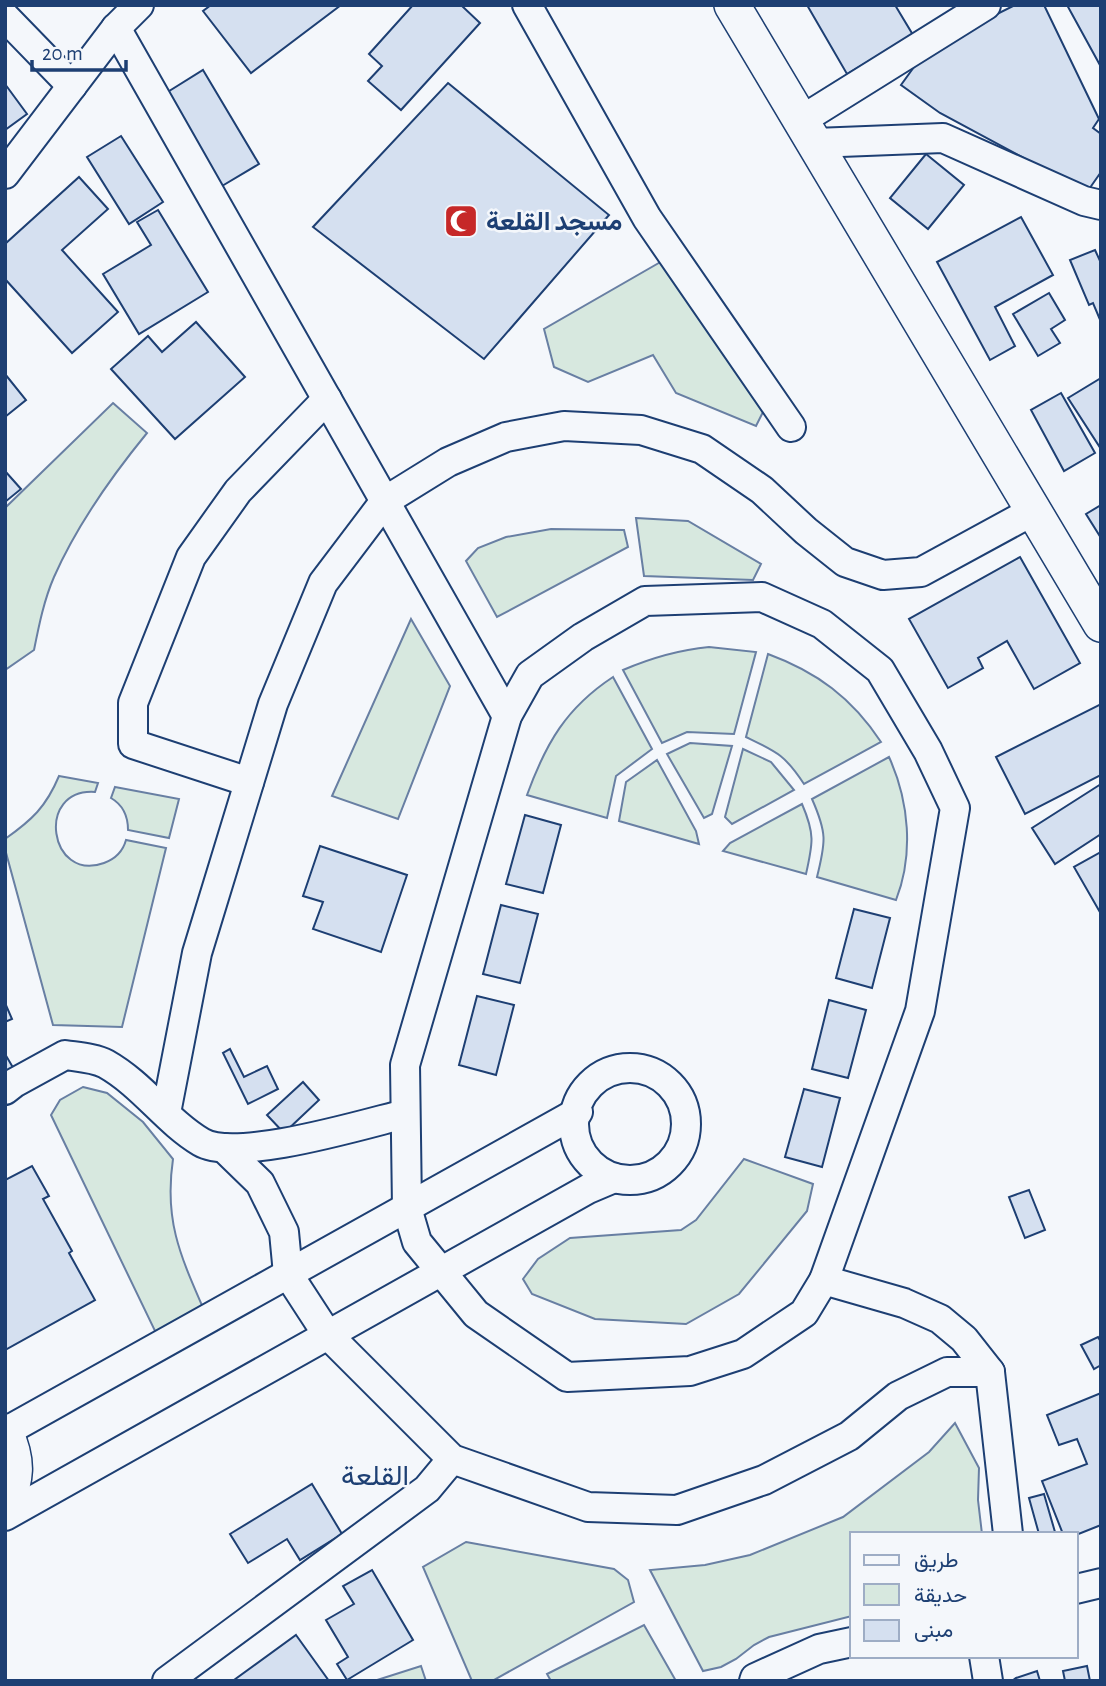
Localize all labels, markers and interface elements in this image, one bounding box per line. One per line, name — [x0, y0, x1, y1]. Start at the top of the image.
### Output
scale bar — [32, 28, 126, 72]
text: 20 m — [42, 43, 83, 64]
mosque icon: مسجد القلعة — [442, 202, 480, 240]
place label: مسجد القلعة — [486, 209, 622, 236]
district label: القلعة — [341, 1463, 409, 1491]
legend — [850, 1532, 1078, 1658]
text: طريق — [914, 1550, 959, 1573]
text: حديقة — [914, 1585, 967, 1607]
text: مبنى — [914, 1620, 953, 1642]

